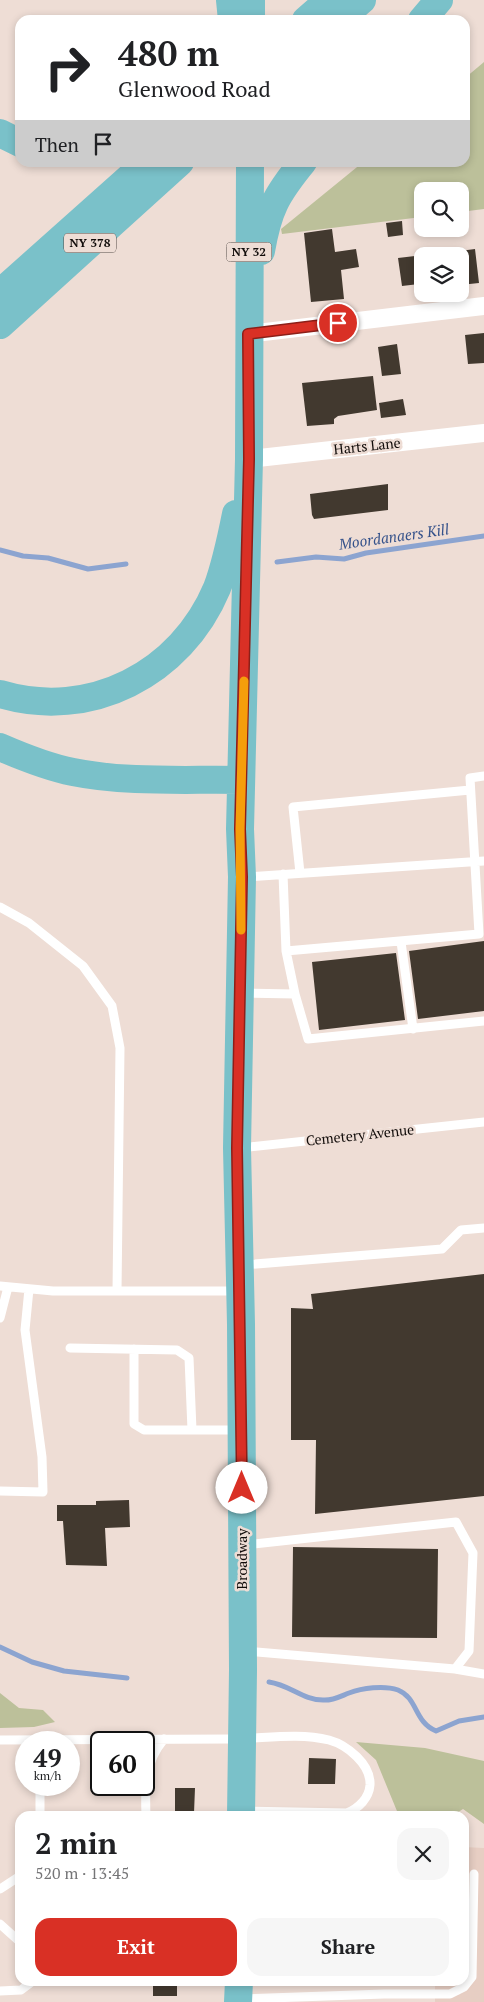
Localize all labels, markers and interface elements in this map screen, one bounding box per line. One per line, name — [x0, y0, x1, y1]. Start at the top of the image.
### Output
text: 480 m — [118, 30, 219, 76]
icon: right — [35, 35, 100, 100]
text: Glenwood Road — [118, 74, 271, 103]
icon: arrive — [89, 130, 117, 158]
text: Then — [35, 132, 79, 157]
map controls — [414, 182, 469, 302]
button: search — [414, 182, 469, 237]
road number: NY 378 — [64, 234, 116, 252]
road number: NY 32 — [226, 242, 272, 262]
button: layers — [414, 247, 469, 302]
pin — [317, 302, 359, 344]
icon: arrive — [324, 309, 352, 337]
street label: Harts Lane — [332, 433, 401, 458]
water label: Moordanaers Kill — [337, 518, 451, 554]
street label: Cemetery Avenue — [305, 1119, 415, 1150]
position arrow — [215, 1461, 267, 1513]
street label: Broadway — [232, 1528, 251, 1589]
speed limit sign: 60 — [90, 1731, 155, 1796]
text: 49 — [33, 1741, 62, 1774]
text: km/h — [34, 1768, 61, 1783]
text: 2 min — [35, 1823, 117, 1863]
button: close — [397, 1828, 449, 1880]
text: 520 m · 13:45 — [35, 1862, 129, 1884]
button: Exit — [35, 1918, 237, 1976]
button: Share — [247, 1918, 449, 1976]

